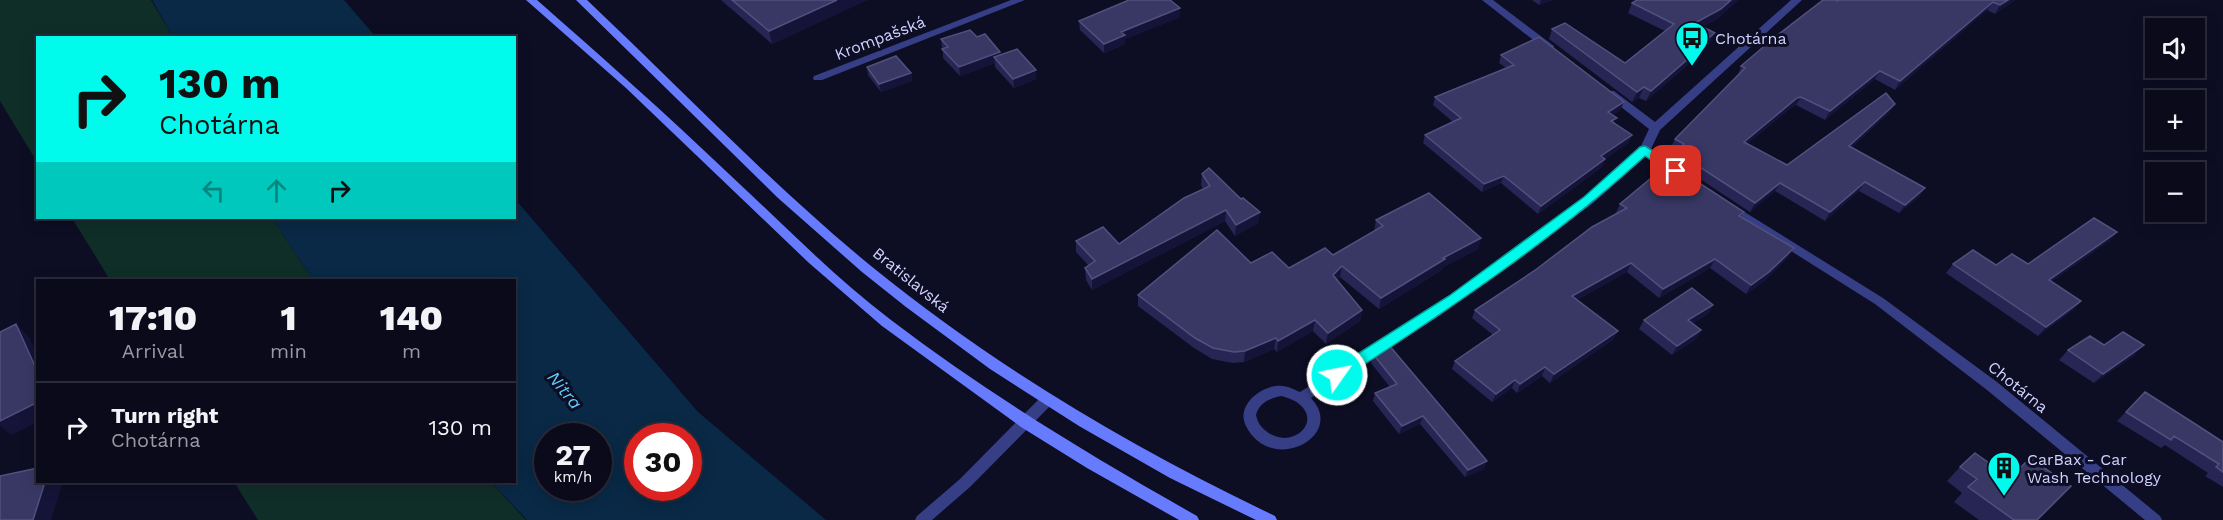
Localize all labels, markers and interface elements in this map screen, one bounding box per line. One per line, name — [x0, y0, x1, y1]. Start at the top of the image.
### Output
street label: Krompašská — [832, 12, 928, 64]
map controls — [2145, 18, 2205, 222]
button: sound — [2145, 18, 2205, 78]
bus stop icon: Chotárna — [1674, 20, 1710, 67]
place label: Chotárna — [1715, 29, 1787, 48]
text: 130 m — [159, 59, 281, 108]
icon: right — [60, 60, 138, 138]
button: + — [2145, 90, 2205, 150]
text: Chotárna — [159, 109, 280, 141]
pin — [1650, 145, 1701, 196]
icon: arrive — [1659, 154, 1692, 187]
button: − — [2145, 162, 2205, 222]
icon: left — [197, 174, 230, 207]
icon: ahead — [260, 174, 293, 207]
icon: right — [323, 174, 356, 207]
street label: Bratislavská — [869, 243, 953, 317]
text: 17:10 — [109, 297, 197, 339]
text: 1 — [280, 297, 296, 339]
text: 140 — [380, 297, 443, 339]
text: Arrival — [122, 339, 184, 363]
text: min — [270, 339, 307, 363]
text: m — [402, 339, 421, 363]
position arrow — [1305, 343, 1369, 407]
street label: Chotárna — [1984, 357, 2052, 417]
water label: Nitra — [543, 367, 587, 413]
text: Turn right — [111, 403, 218, 428]
icon: right — [60, 411, 93, 444]
text: 130 m — [428, 415, 492, 440]
speed limit sign: 30 — [624, 423, 702, 501]
text: Chotárna — [111, 428, 200, 452]
text: 27 — [555, 437, 591, 472]
building icon: CarBax - Car Wash Technology — [1986, 450, 2022, 497]
place label: CarBax - Car Wash Technology — [2027, 450, 2162, 487]
text: km/h — [554, 468, 592, 486]

